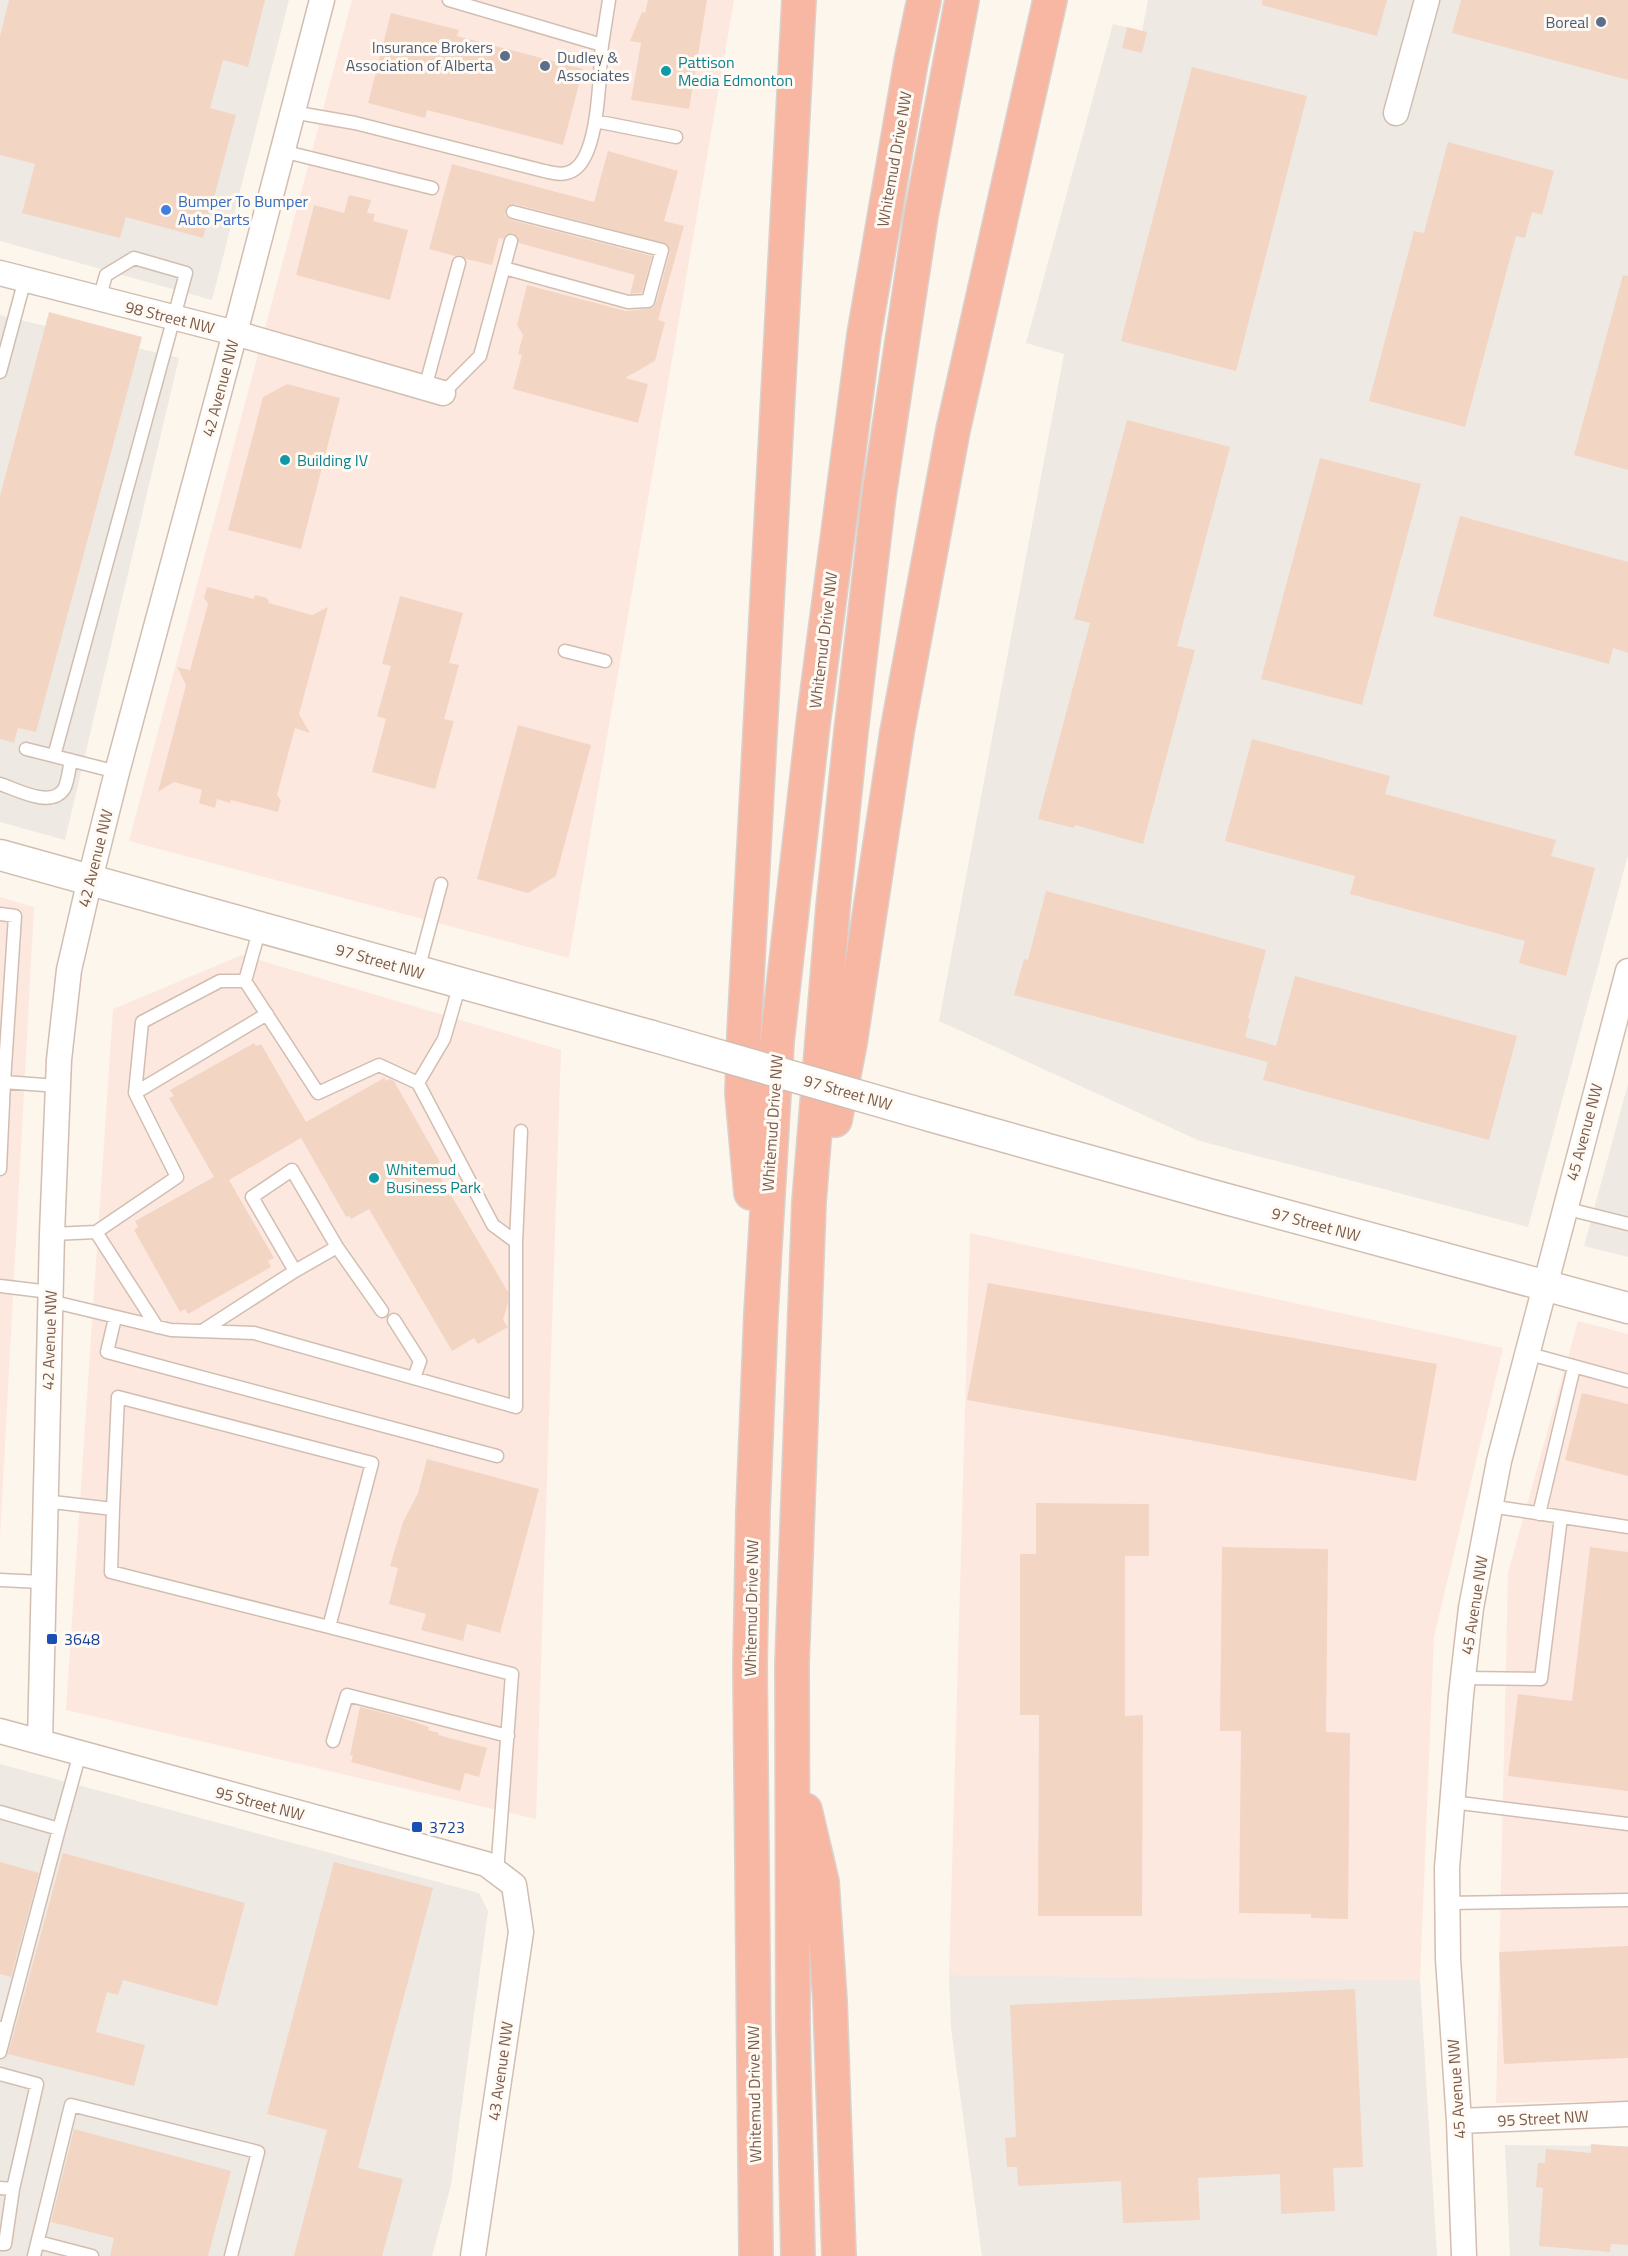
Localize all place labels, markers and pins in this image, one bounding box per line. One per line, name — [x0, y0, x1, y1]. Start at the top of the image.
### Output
place label: Boreal — [1546, 10, 1589, 34]
marker: Boreal — [1594, 15, 1608, 29]
place label: Insurance Brokers Association of Alberta — [346, 35, 493, 77]
place label: Dudley & Associates — [557, 45, 630, 87]
marker: Insurance Brokers Association of Alberta — [498, 49, 512, 63]
place label: Pattison Media Edmonton — [678, 50, 793, 92]
marker: Dudley & Associates — [538, 59, 552, 73]
marker: Pattison Media Edmonton — [659, 64, 673, 78]
place label: Bumper To Bumper Auto Parts — [178, 189, 308, 231]
marker: Bumper To Bumper Auto Parts — [159, 203, 173, 217]
place label: Building IV — [297, 448, 368, 472]
marker: Building IV — [278, 453, 292, 467]
place label: Whitemud Business Park — [386, 1157, 481, 1199]
marker: Whitemud Business Park — [367, 1171, 381, 1185]
place label: 3648 — [64, 1627, 100, 1651]
marker: 3648 — [45, 1632, 59, 1646]
place label: 3723 — [429, 1815, 465, 1839]
marker: 3723 — [410, 1820, 424, 1834]

